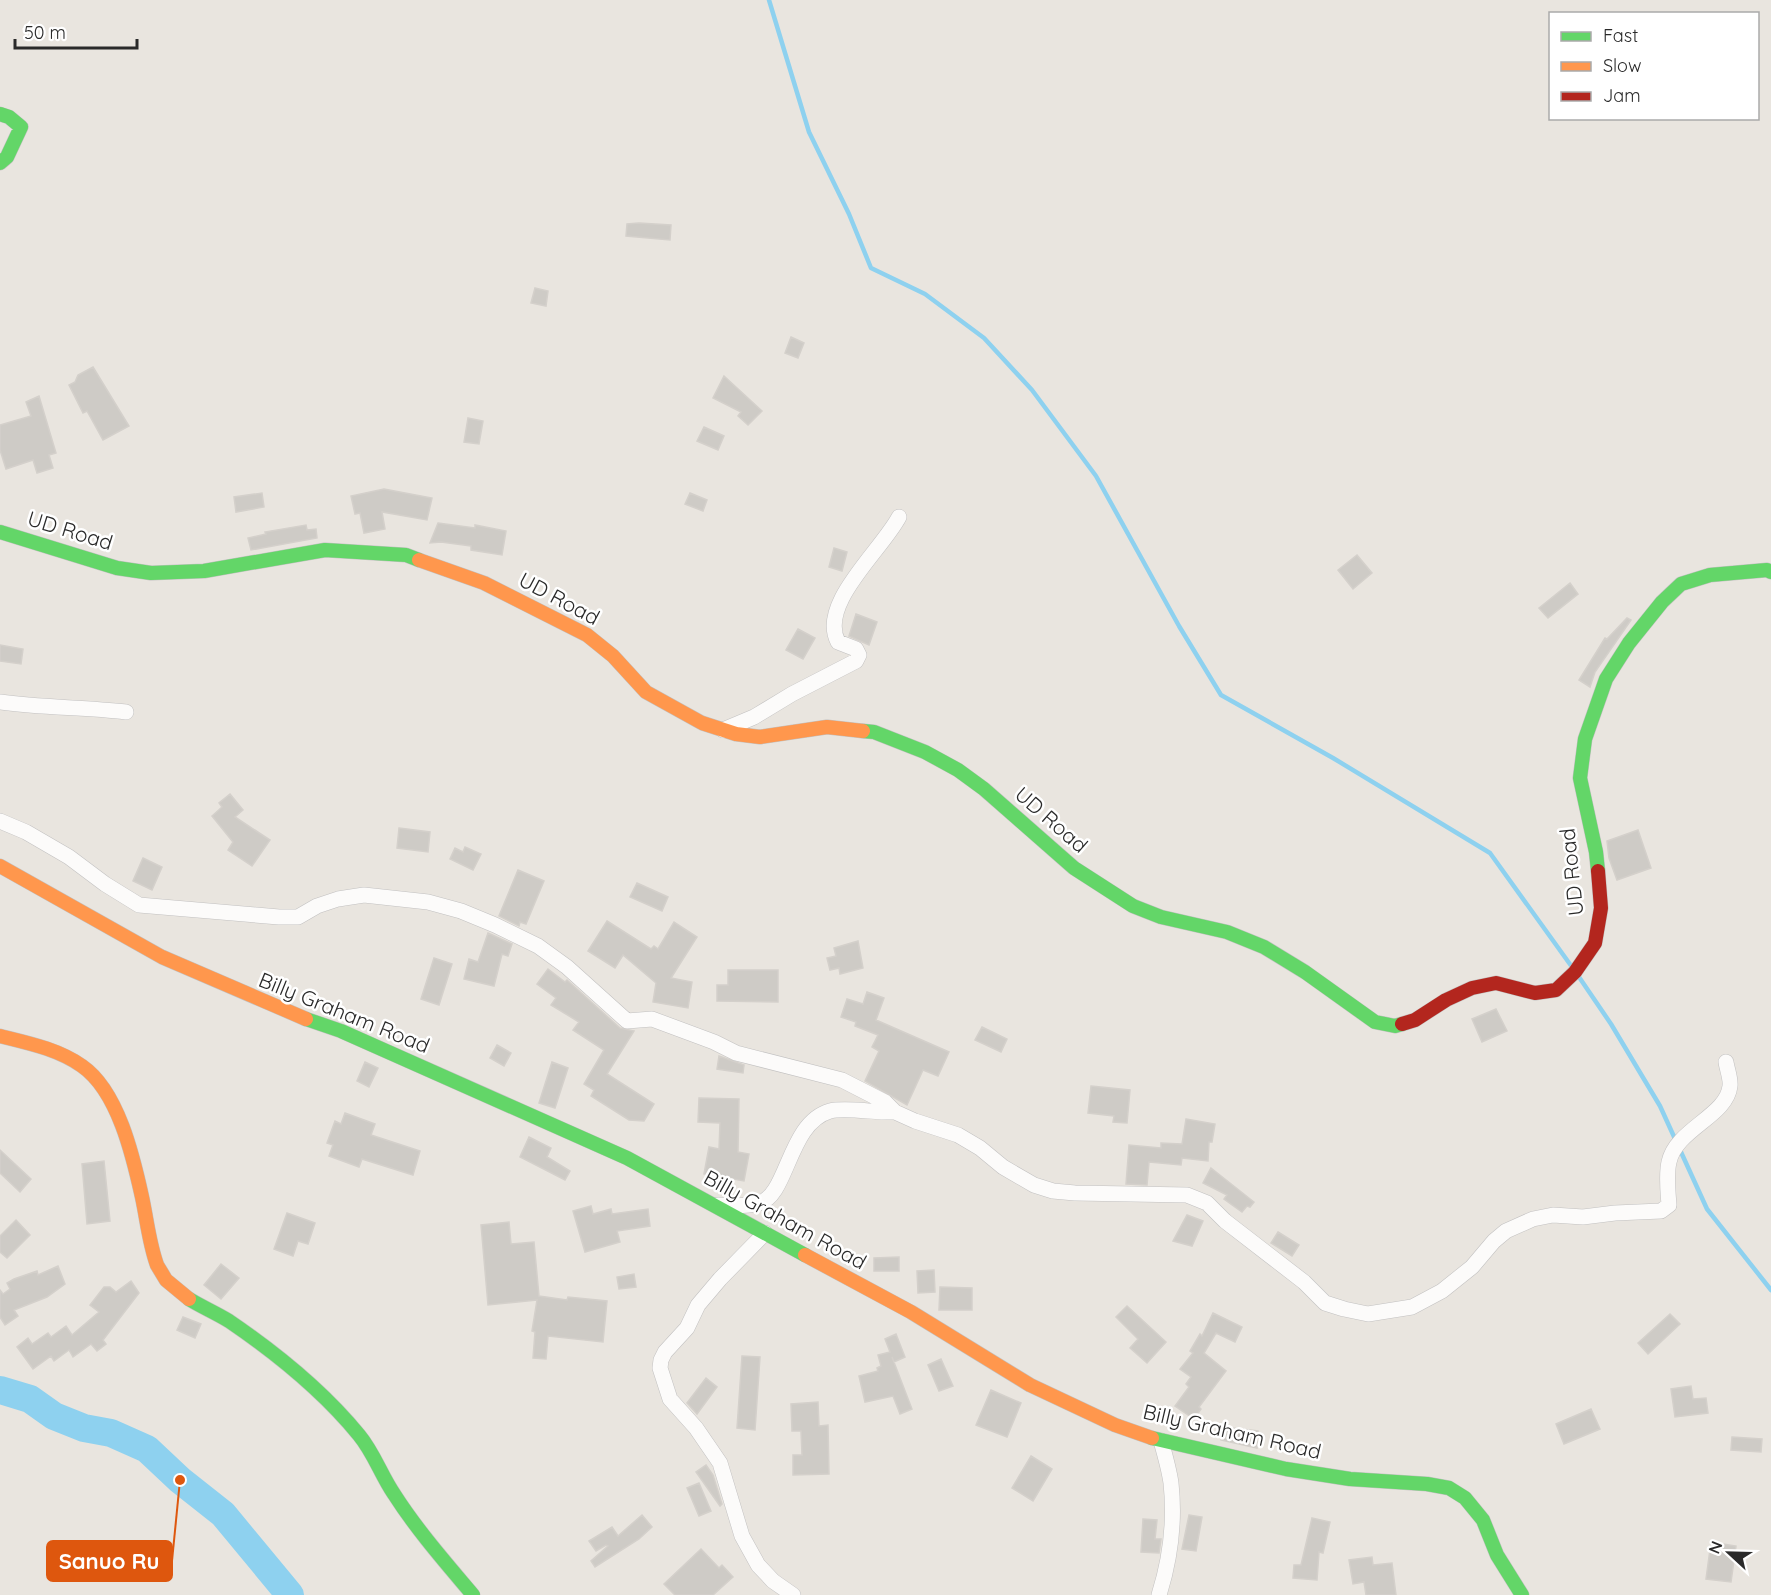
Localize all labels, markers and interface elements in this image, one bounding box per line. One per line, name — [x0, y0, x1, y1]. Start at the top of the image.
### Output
scale bar — [15, 12, 136, 50]
legend — [1549, 12, 1759, 120]
text: 50 m — [24, 21, 66, 44]
text: Fast — [1603, 24, 1638, 47]
text: Slow — [1603, 54, 1641, 77]
text: Jam — [1603, 84, 1641, 107]
street label: UD Road — [24, 505, 116, 555]
street label: UD Road — [515, 566, 604, 630]
street label: UD Road — [1010, 781, 1093, 858]
street label: UD Road — [1553, 827, 1589, 917]
street label: Billy Graham Road — [255, 966, 434, 1058]
street label: Billy Graham Road — [700, 1164, 871, 1275]
street label: Billy Graham Road — [1141, 1398, 1324, 1464]
north arrow — [1699, 1523, 1759, 1583]
text: N — [1704, 1538, 1727, 1557]
callout: Sanuo Ru — [47, 1541, 172, 1581]
text: Sanuo Ru — [59, 1547, 159, 1575]

